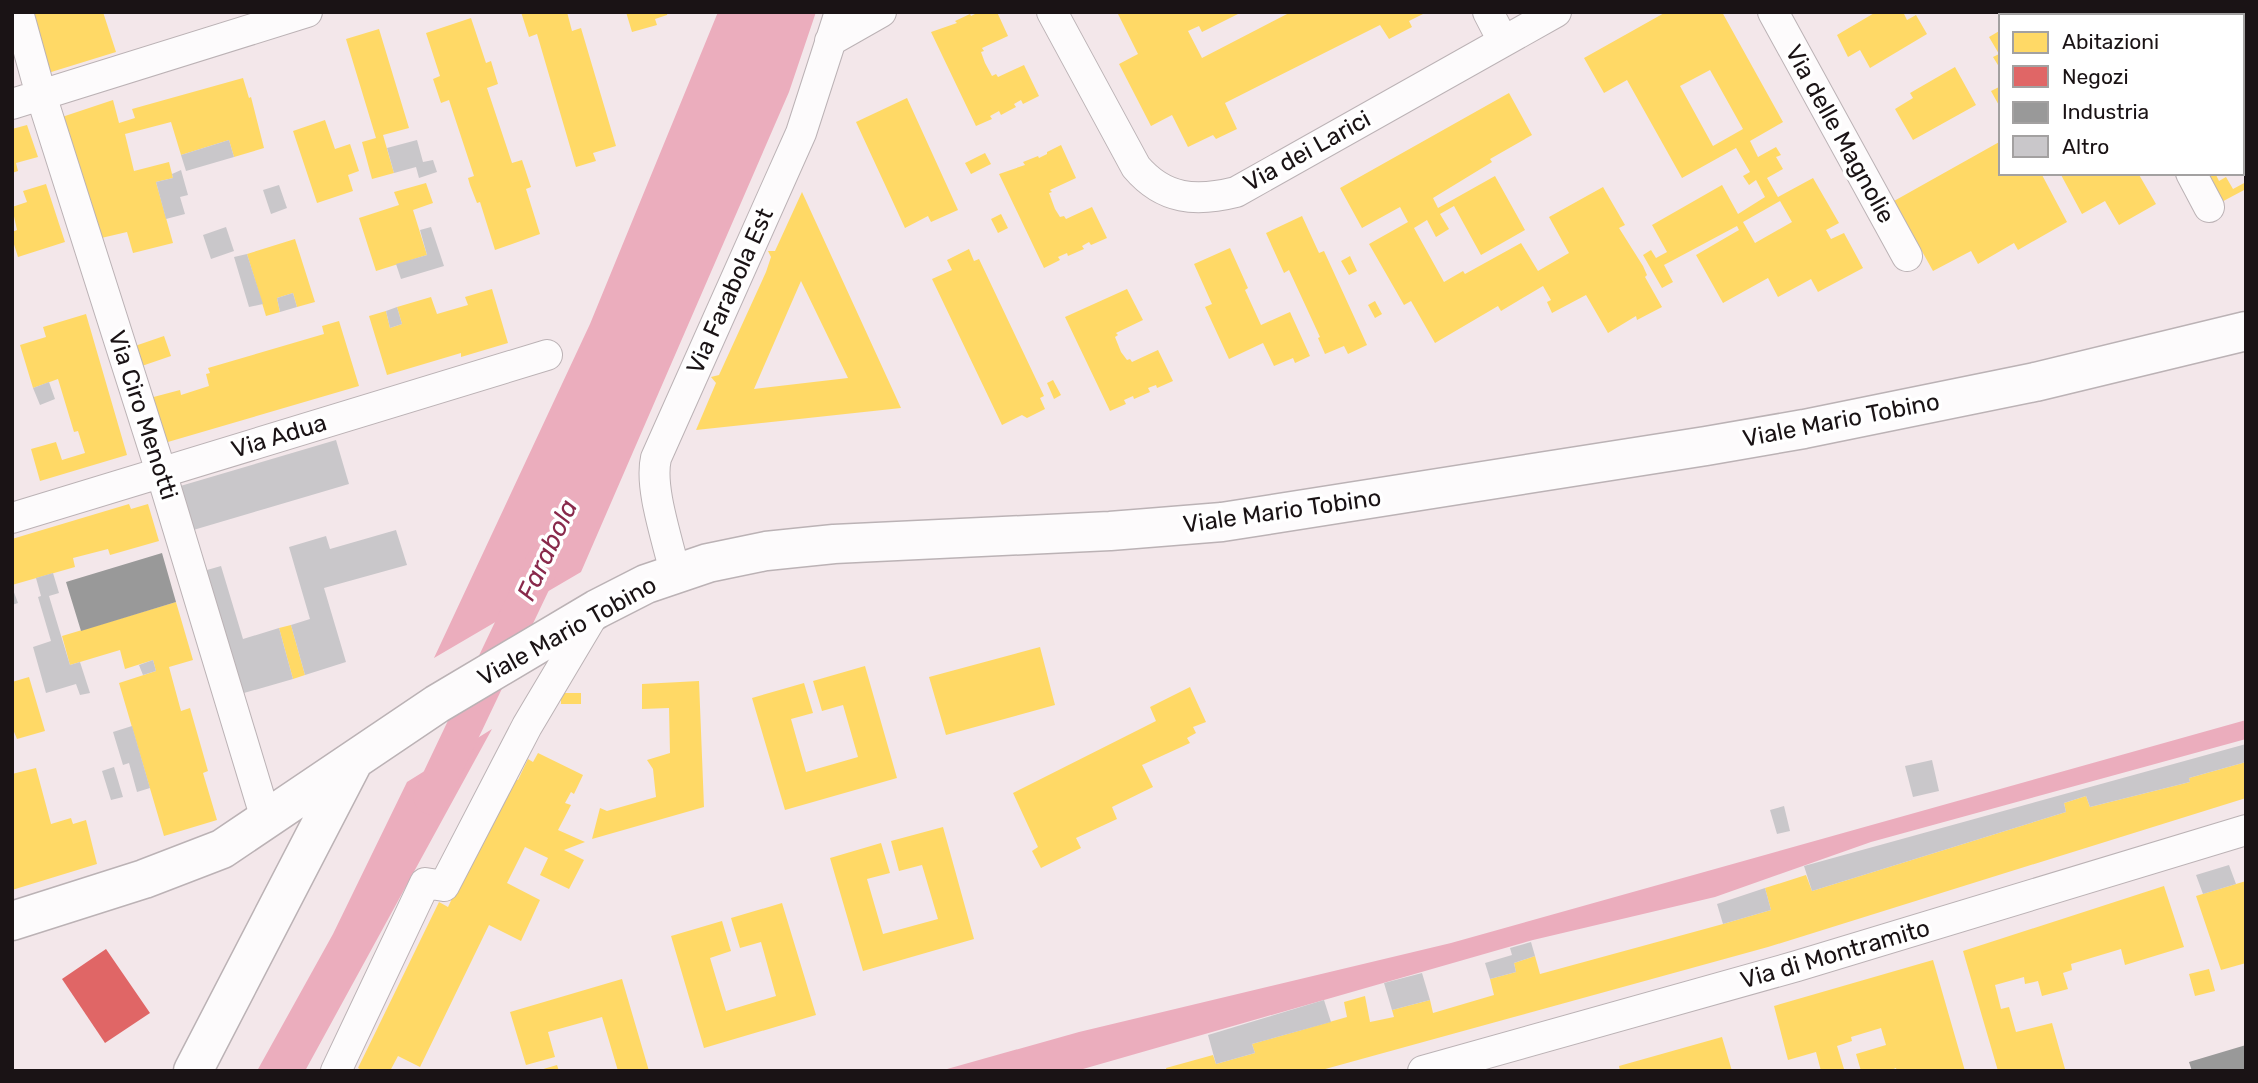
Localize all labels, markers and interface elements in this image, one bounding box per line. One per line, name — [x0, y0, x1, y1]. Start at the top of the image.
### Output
legend — [1999, 14, 2244, 175]
text: Abitazioni — [2062, 29, 2159, 54]
street label: Via delle Magnolie — [1779, 40, 1901, 228]
text: Negozi — [2062, 64, 2129, 89]
text: Industria — [2062, 99, 2149, 124]
street label: Via dei Larici — [1239, 105, 1375, 197]
text: Altro — [2062, 134, 2109, 159]
street label: Via Farabola Est — [681, 204, 779, 378]
street label: Via Ciro Menotti — [102, 327, 184, 503]
street label: Viale Mario Tobino — [1740, 387, 1942, 453]
street label: Via Adua — [228, 408, 330, 464]
street label: Viale Mario Tobino — [1181, 483, 1383, 539]
water label: Farabola — [511, 495, 584, 606]
street label: Viale Mario Tobino — [473, 570, 661, 692]
street label: Via di Montramito — [1737, 914, 1933, 994]

